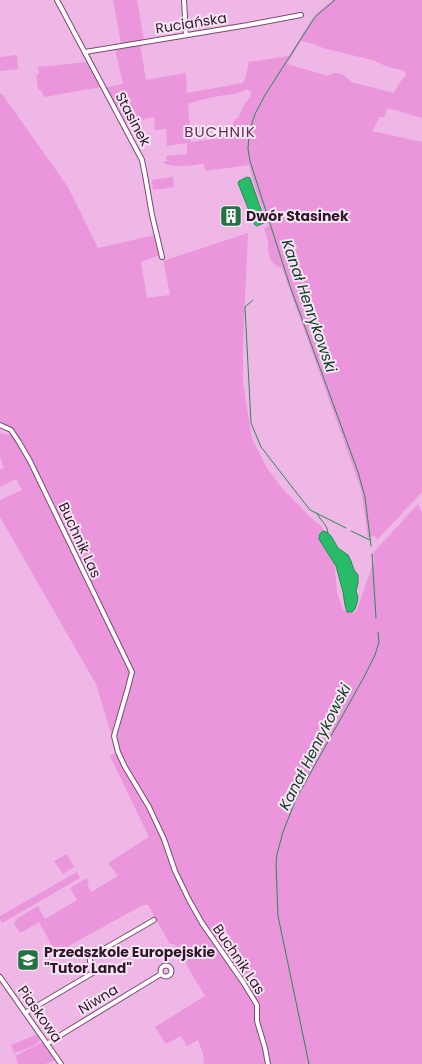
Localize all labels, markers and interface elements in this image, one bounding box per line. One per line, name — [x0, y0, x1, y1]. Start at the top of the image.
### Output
street label: Ruciańska — [154, 8, 228, 38]
street label: Stasinek — [110, 89, 156, 150]
district label: BUCHNIK — [184, 121, 256, 142]
building icon: Dwór Stasinek — [218, 203, 244, 229]
place label: Dwór Stasinek — [246, 206, 349, 226]
water label: Kanał Henrykowski — [277, 237, 342, 375]
street label: Buchnik Las — [54, 499, 106, 581]
water label: Kanał Henrykowski — [274, 680, 356, 814]
street label: Buchnik Las — [208, 920, 270, 998]
place label: Przedszkole Europejskie "Tutor Land" — [44, 942, 216, 978]
school or university icon: Przedszkole Europejskie "Tutor Land" — [15, 947, 41, 973]
street label: Niwna — [74, 979, 122, 1019]
street label: Piaskowa — [13, 981, 67, 1047]

